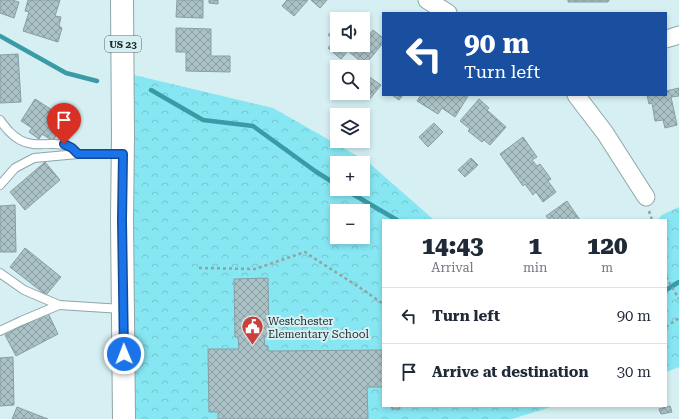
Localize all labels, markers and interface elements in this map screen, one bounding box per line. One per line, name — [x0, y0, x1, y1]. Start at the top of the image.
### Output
map controls — [330, 12, 370, 244]
button: sound — [330, 12, 370, 52]
text: 90 m — [464, 27, 529, 60]
icon: left — [398, 28, 450, 80]
road number: US 23 — [105, 36, 141, 52]
button: search — [330, 60, 370, 100]
text: Turn left — [464, 61, 540, 82]
pin — [47, 103, 81, 144]
button: layers — [330, 108, 370, 148]
icon: arrive — [53, 109, 75, 131]
button: + — [330, 156, 370, 196]
button: − — [330, 204, 370, 244]
text: 14:43 — [422, 232, 483, 260]
text: 1 — [528, 232, 542, 260]
text: 120 — [587, 232, 627, 260]
text: Arrival — [431, 260, 474, 275]
text: min — [523, 260, 547, 275]
text: m — [601, 260, 613, 275]
icon: left — [398, 305, 420, 327]
text: Turn left — [432, 307, 500, 325]
text: 90 m — [617, 307, 651, 325]
public building icon: Westchester Elementary School — [240, 314, 266, 347]
place label: Westchester Elementary School — [268, 315, 369, 341]
position arrow — [103, 333, 145, 375]
icon: arrive — [398, 361, 420, 383]
text: Arrive at destination — [432, 363, 588, 381]
text: 30 m — [617, 363, 651, 381]

